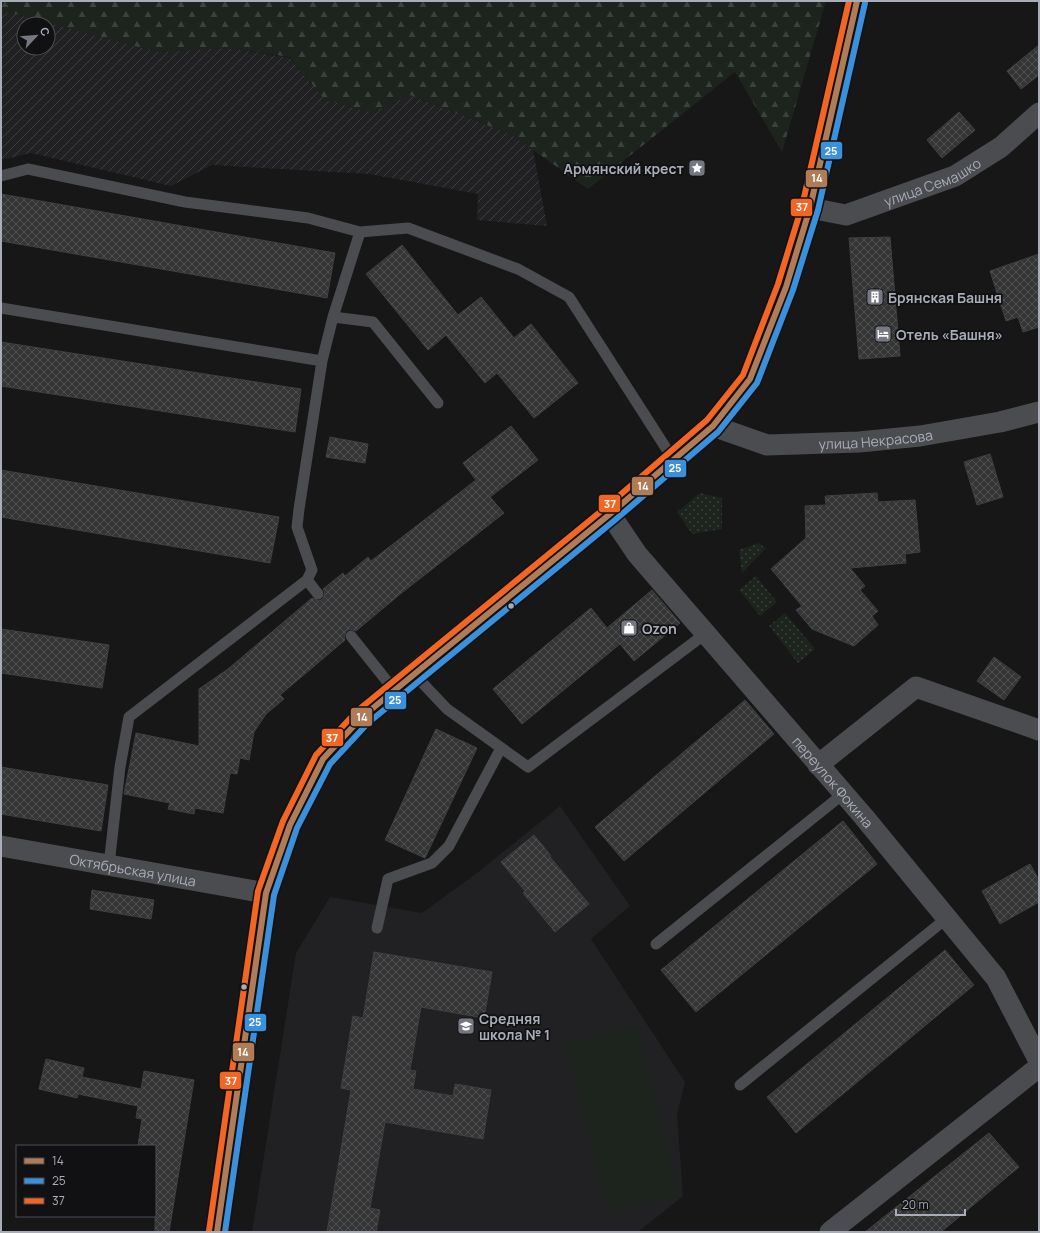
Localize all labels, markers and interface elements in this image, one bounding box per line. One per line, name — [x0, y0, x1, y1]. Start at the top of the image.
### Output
north arrow — [16, 16, 56, 56]
text: С — [37, 24, 54, 38]
line badge: 25 — [820, 141, 843, 160]
text: 25 — [825, 143, 838, 158]
street label: улица Семашко — [881, 153, 984, 210]
place icon: Армянский крест — [687, 158, 707, 178]
place label: Армянский крест — [564, 159, 685, 178]
line badge: 14 — [805, 169, 828, 188]
text: 14 — [811, 170, 823, 185]
line badge: 37 — [790, 198, 813, 217]
text: 37 — [796, 199, 808, 214]
building icon: Брянская Башня — [865, 287, 885, 307]
place label: Брянская Башня — [888, 288, 1002, 307]
hotel icon: Отель «Башня» — [873, 324, 893, 344]
place label: Отель «Башня» — [896, 325, 1003, 344]
street label: улица Некрасова — [818, 424, 934, 453]
line badge: 25 — [664, 459, 687, 478]
text: 25 — [669, 460, 682, 475]
line badge: 14 — [631, 476, 654, 496]
text: 14 — [637, 478, 649, 493]
line badge: 37 — [598, 494, 621, 513]
text: 37 — [604, 496, 616, 511]
unlabelled marker — [506, 601, 516, 611]
shop icon: Ozon — [619, 618, 639, 638]
place label: Ozon — [642, 619, 677, 638]
line badge: 25 — [384, 691, 407, 710]
text: 25 — [389, 692, 402, 707]
line badge: 14 — [350, 707, 373, 727]
text: 14 — [356, 709, 368, 724]
line badge: 37 — [321, 728, 344, 747]
text: 37 — [326, 730, 338, 745]
street label: переулок Фокина — [789, 732, 878, 831]
street label: Октябрьская улица — [68, 849, 198, 890]
unlabelled marker — [239, 982, 249, 992]
place label: Средняя школа № 1 — [479, 1009, 550, 1044]
line badge: 25 — [244, 1013, 267, 1032]
text: 25 — [249, 1014, 262, 1029]
school or university icon: Средняя школа № 1 — [456, 1016, 476, 1036]
line badge: 14 — [232, 1042, 255, 1062]
text: 14 — [237, 1044, 249, 1059]
line badge: 37 — [219, 1071, 242, 1090]
text: 37 — [225, 1073, 237, 1088]
legend — [16, 1145, 156, 1217]
text: 14 — [52, 1152, 64, 1169]
text: 25 — [52, 1172, 66, 1189]
scale bar — [896, 1191, 965, 1217]
text: 37 — [52, 1192, 65, 1209]
text: 20 m — [902, 1196, 929, 1213]

